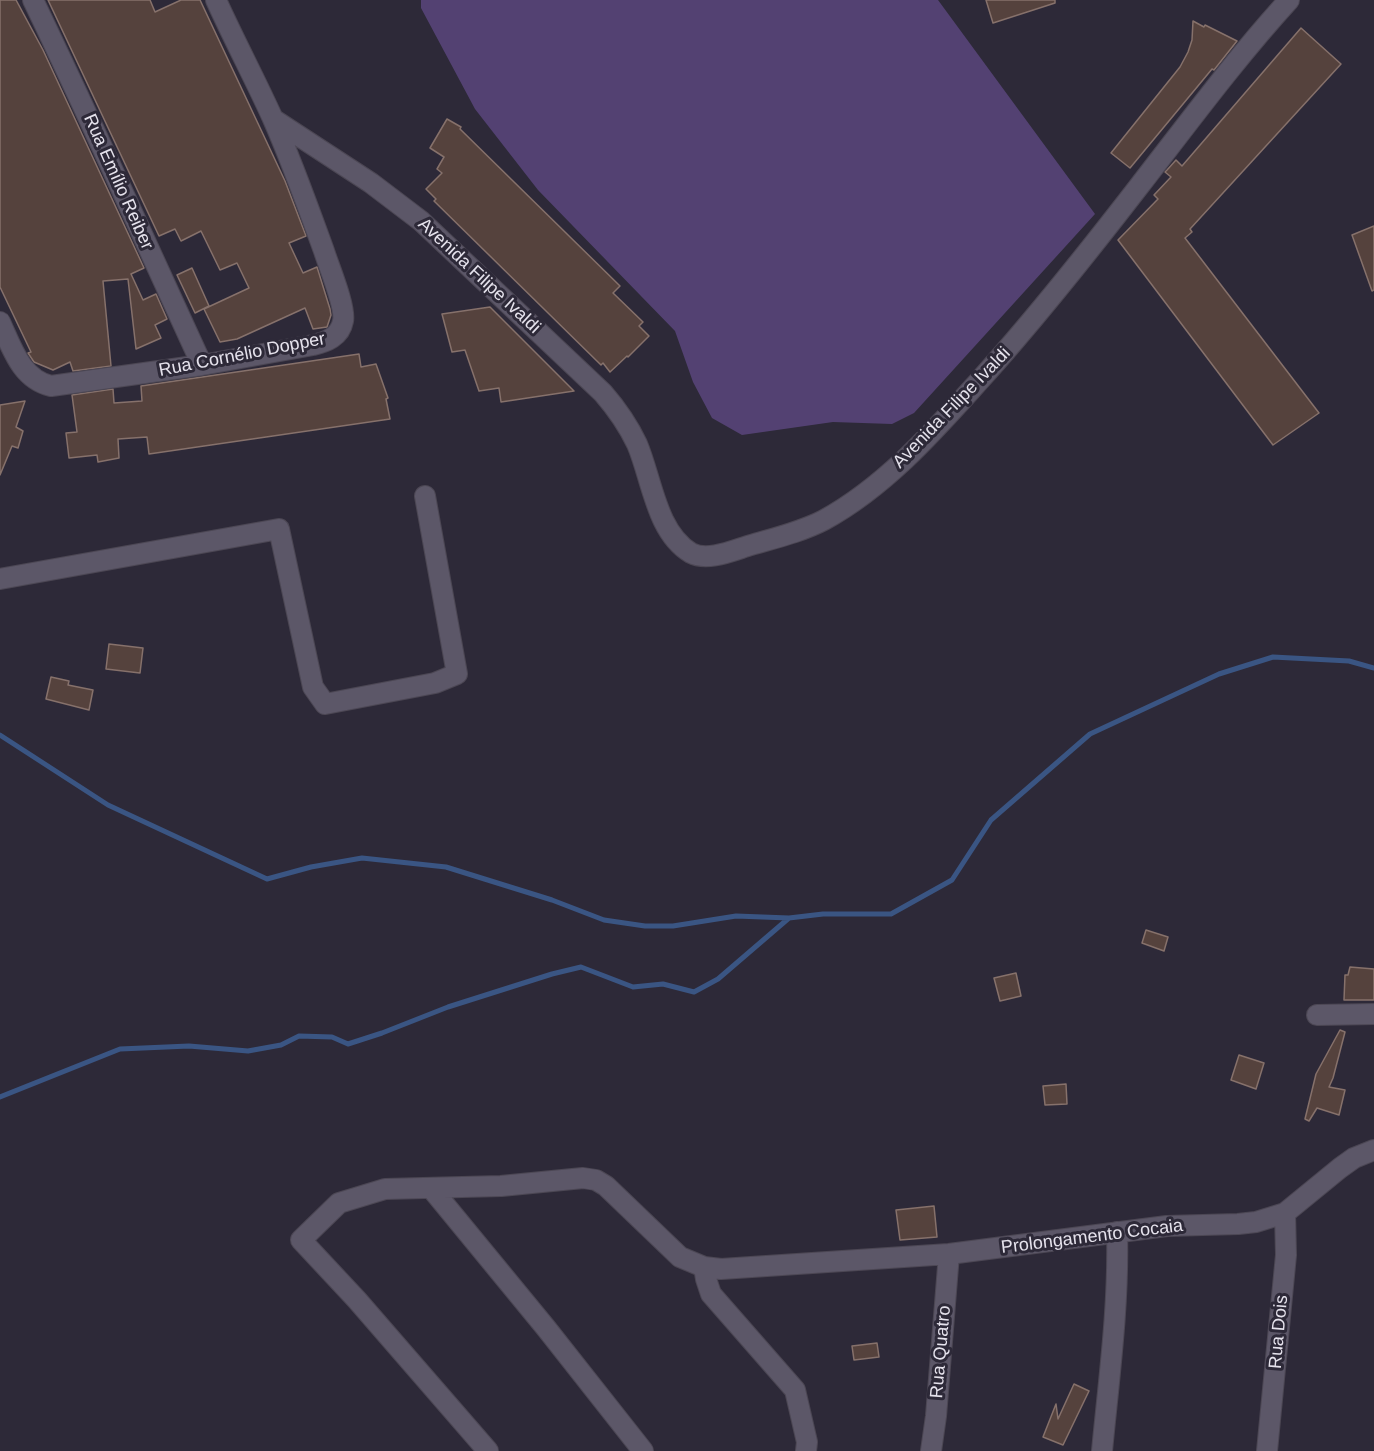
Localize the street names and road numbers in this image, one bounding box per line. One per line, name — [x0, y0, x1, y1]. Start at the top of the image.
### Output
street label: Rua Emílio Reiber — [78, 111, 158, 253]
street label: Avenida Filipe Ivaldi — [413, 214, 545, 338]
street label: Rua Cornélio Dopper — [157, 328, 327, 382]
street label: Avenida Filipe Ivaldi — [889, 343, 1015, 473]
street label: Prolongamento Cocaia — [1000, 1215, 1184, 1259]
street label: Rua Dois — [1265, 1294, 1293, 1370]
street label: Rua Quatro — [926, 1305, 956, 1399]

